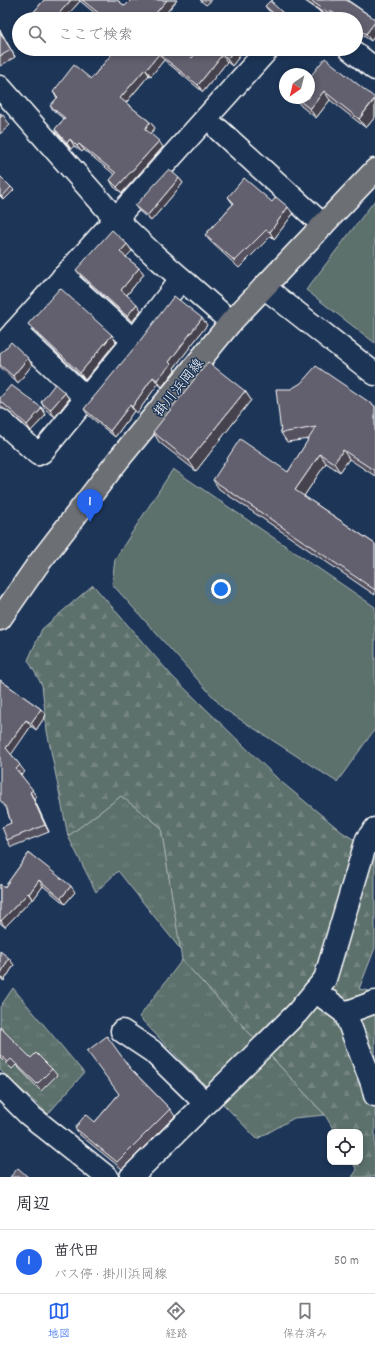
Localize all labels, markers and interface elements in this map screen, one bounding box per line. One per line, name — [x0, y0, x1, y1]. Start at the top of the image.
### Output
search box — [12, 12, 363, 56]
icon: search — [26, 23, 48, 45]
text: ここで検索 — [58, 25, 133, 47]
north arrow — [279, 68, 315, 104]
street label: 掛川浜岡線 — [150, 355, 209, 422]
pin: 1 — [77, 489, 103, 522]
your location — [211, 579, 231, 599]
map controls — [327, 1129, 363, 1165]
button: locate — [327, 1129, 363, 1165]
text: 周辺 — [16, 1194, 50, 1218]
text: 苗代田 — [54, 1241, 99, 1263]
text: 1 — [28, 1252, 30, 1271]
text: 50 m — [334, 1252, 359, 1271]
text: バス停 · 掛川浜岡線 — [54, 1266, 167, 1285]
tab: 地図 — [48, 1300, 70, 1343]
tab: 経路 — [165, 1300, 187, 1343]
tab: 保存済み — [283, 1300, 327, 1343]

